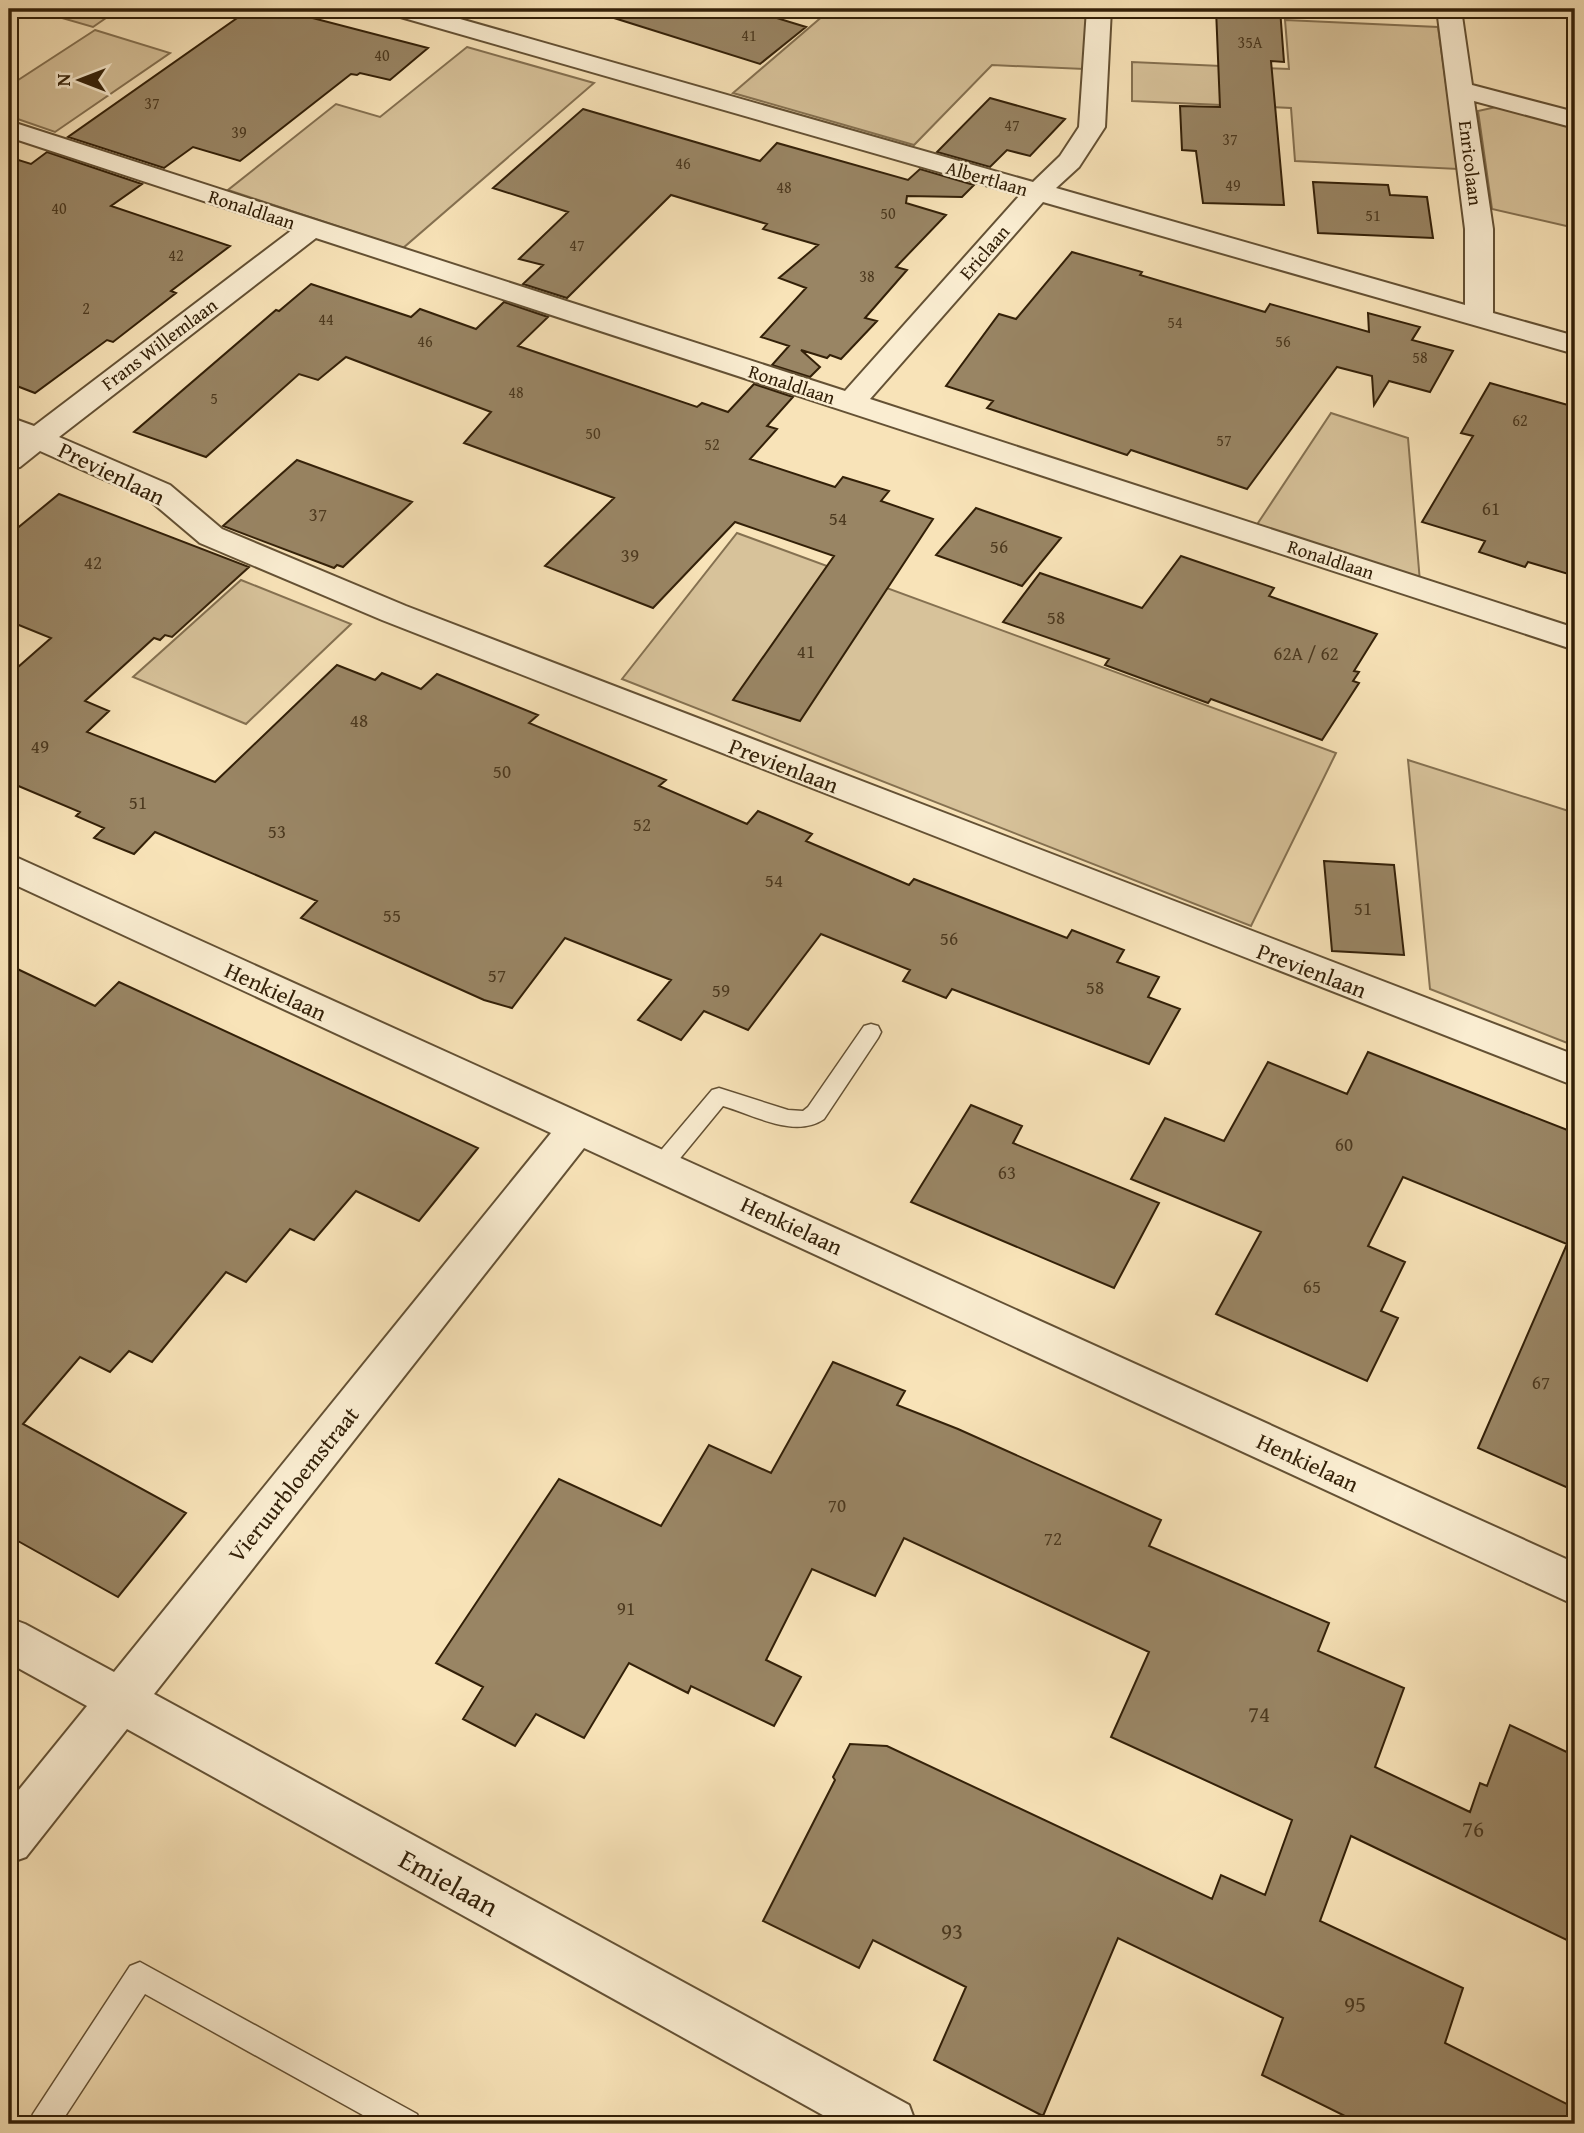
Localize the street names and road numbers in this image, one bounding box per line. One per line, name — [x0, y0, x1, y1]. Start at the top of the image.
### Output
street label: Enricolaan — [1452, 119, 1490, 207]
street label: Albertlaan — [943, 153, 1032, 203]
street label: Ronaldlaan — [205, 182, 299, 236]
street label: Ericlaan — [952, 218, 1016, 286]
street label: Frans Willemlaan — [95, 291, 223, 397]
street label: Ronaldlaan — [745, 357, 839, 411]
street label: Previenlaan — [53, 433, 171, 513]
street label: Ronaldlaan — [1284, 532, 1378, 586]
street label: Previenlaan — [724, 729, 844, 801]
street label: Previenlaan — [1252, 934, 1372, 1006]
street label: Henkielaan — [220, 953, 332, 1029]
street label: Henkielaan — [736, 1187, 848, 1263]
street label: Vieruurbloemstraat — [220, 1399, 366, 1569]
street label: Henkielaan — [1252, 1424, 1364, 1500]
street label: Emielaan — [392, 1838, 506, 1926]

